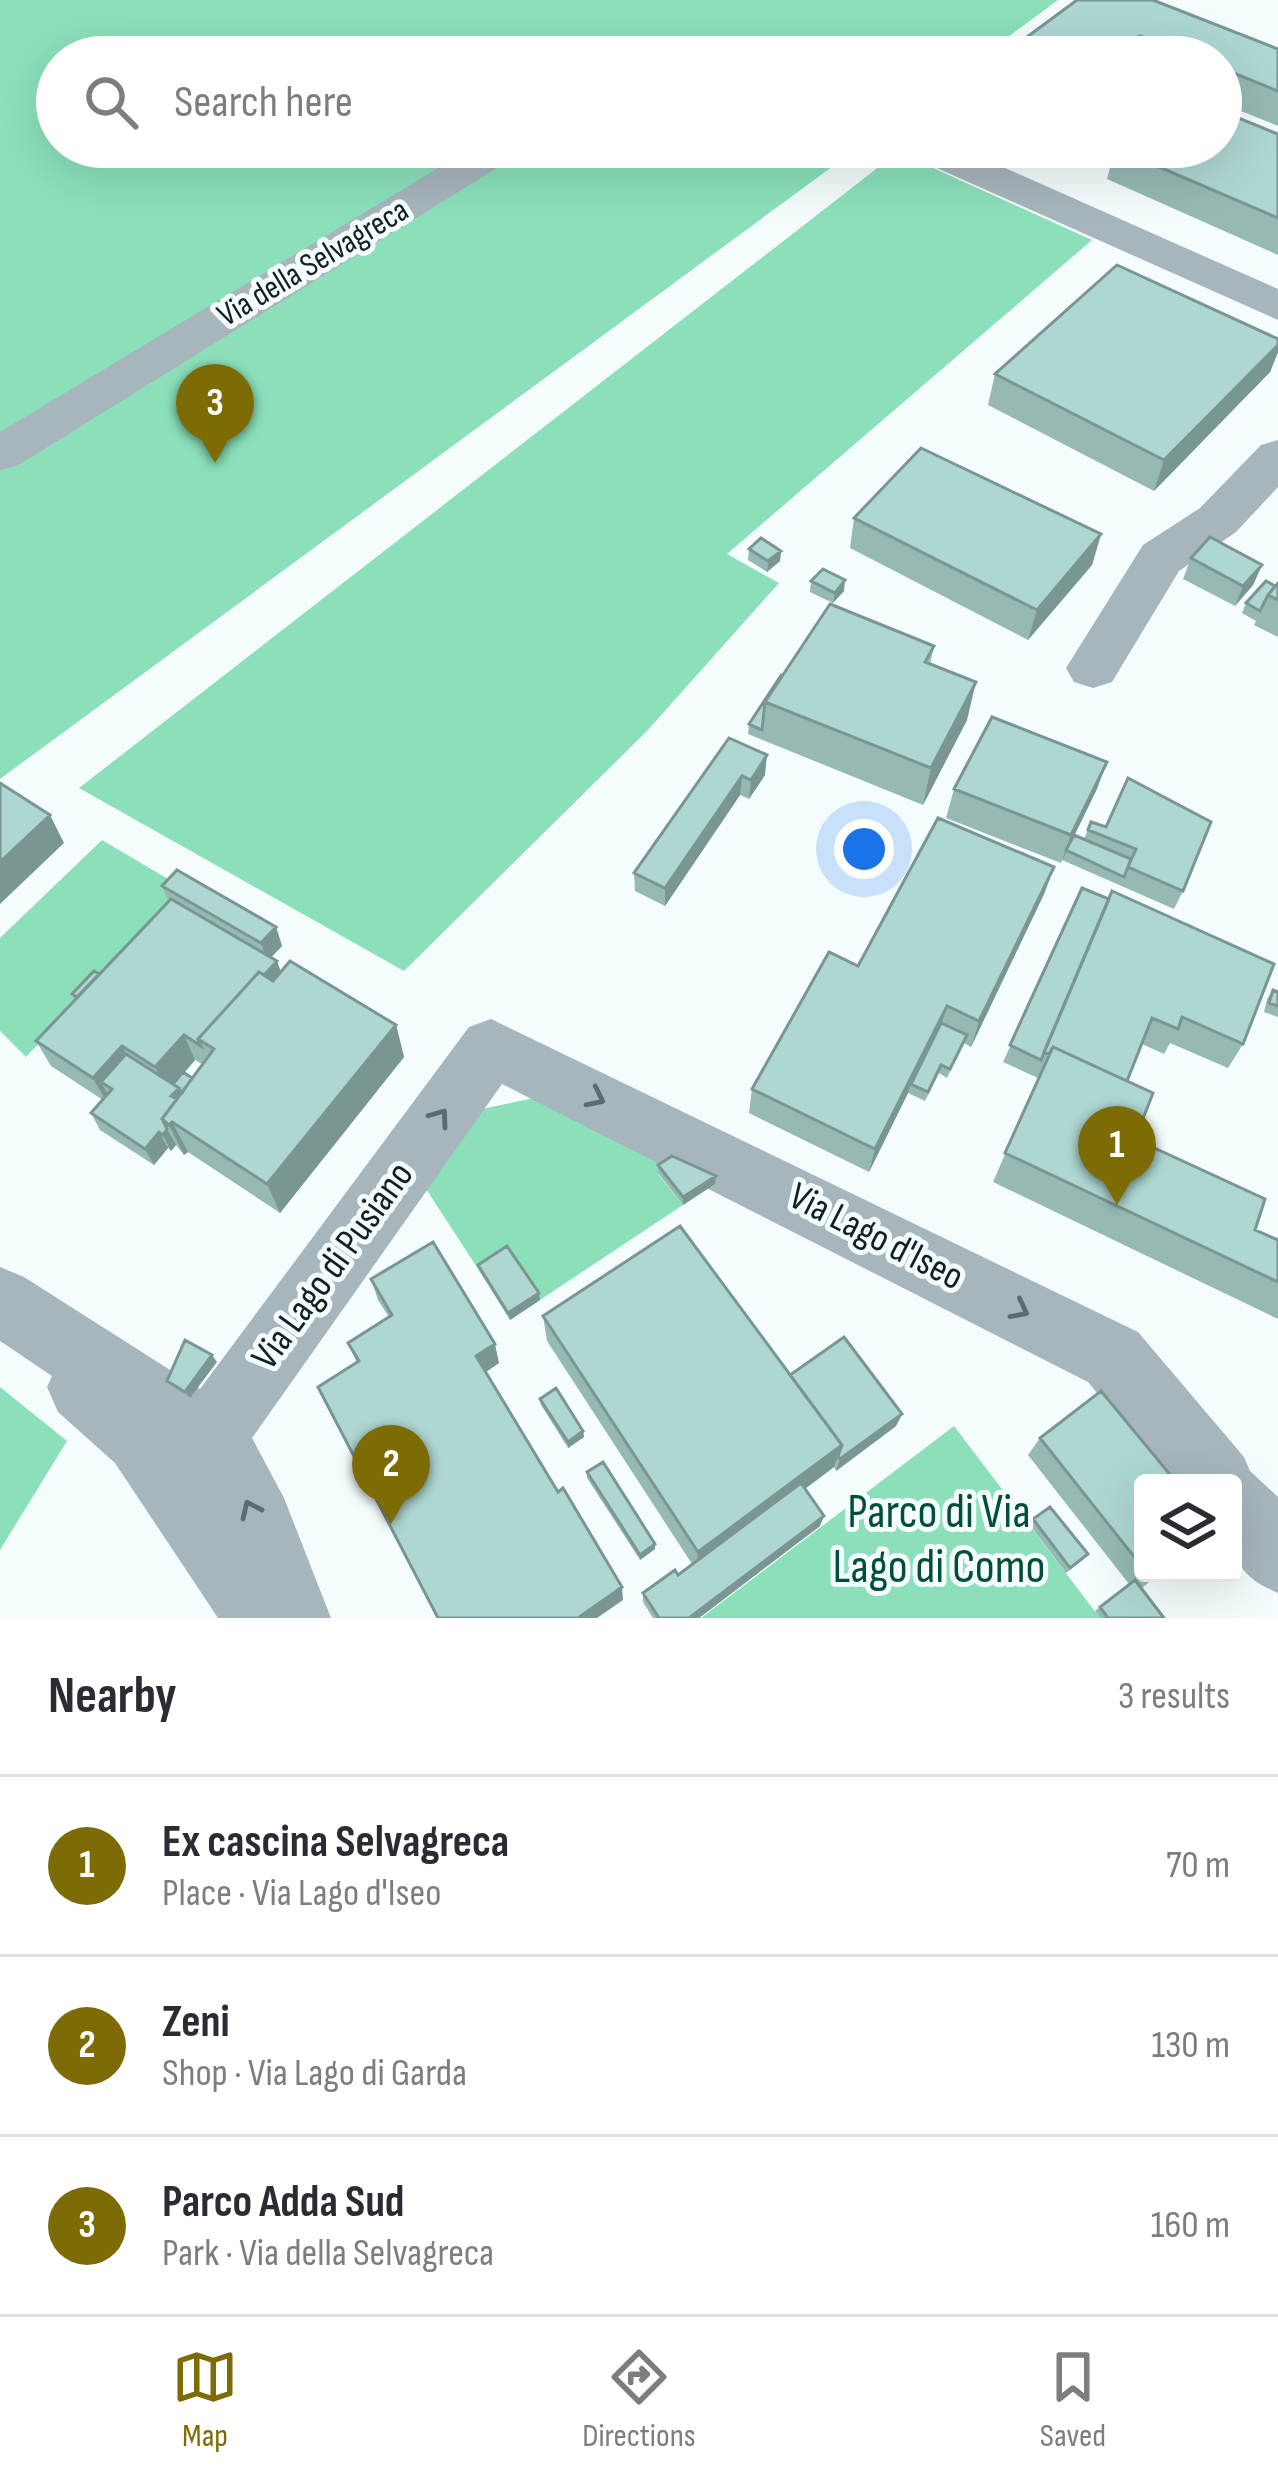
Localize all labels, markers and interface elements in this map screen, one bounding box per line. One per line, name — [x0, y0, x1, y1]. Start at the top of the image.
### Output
search box — [36, 36, 1242, 168]
icon: search — [78, 69, 144, 135]
text: Search here — [174, 75, 353, 130]
street label: Via della Selvagreca — [210, 190, 416, 336]
pin: 3 — [176, 364, 254, 463]
your location — [834, 819, 894, 879]
one-way arrow — [584, 1084, 605, 1107]
pin: 1 — [1078, 1106, 1156, 1205]
one-way arrow — [426, 1108, 448, 1130]
street label: Via Lago di Pusiano — [242, 1153, 424, 1379]
street label: Via Lago d'Iseo — [781, 1173, 971, 1301]
one-way arrow — [1008, 1296, 1029, 1320]
pin: 2 — [352, 1425, 430, 1524]
map controls — [1134, 1474, 1242, 1582]
button: layers — [1134, 1474, 1242, 1582]
park label: Parco di Via Lago di Como — [833, 1484, 1045, 1596]
one-way arrow — [241, 1500, 264, 1521]
text: Nearby — [48, 1666, 177, 1727]
text: 3 results — [1118, 1673, 1230, 1720]
text: Ex cascina Selvagreca — [162, 1815, 509, 1870]
text: 1 — [79, 1842, 95, 1889]
text: 70 m — [1166, 1842, 1230, 1889]
text: Place · Via Lago d'Iseo — [162, 1870, 441, 1917]
text: Zeni — [162, 1995, 230, 2050]
text: 2 — [78, 2022, 96, 2069]
text: 130 m — [1151, 2022, 1230, 2069]
text: Shop · Via Lago di Garda — [162, 2050, 467, 2097]
text: Parco Adda Sud — [162, 2175, 404, 2230]
text: 3 — [78, 2202, 96, 2249]
text: 160 m — [1151, 2202, 1230, 2249]
text: Park · Via della Selvagreca — [162, 2230, 494, 2277]
tab: Map — [172, 2344, 238, 2456]
tab: Directions — [582, 2344, 696, 2456]
tab: Saved — [1040, 2344, 1106, 2456]

